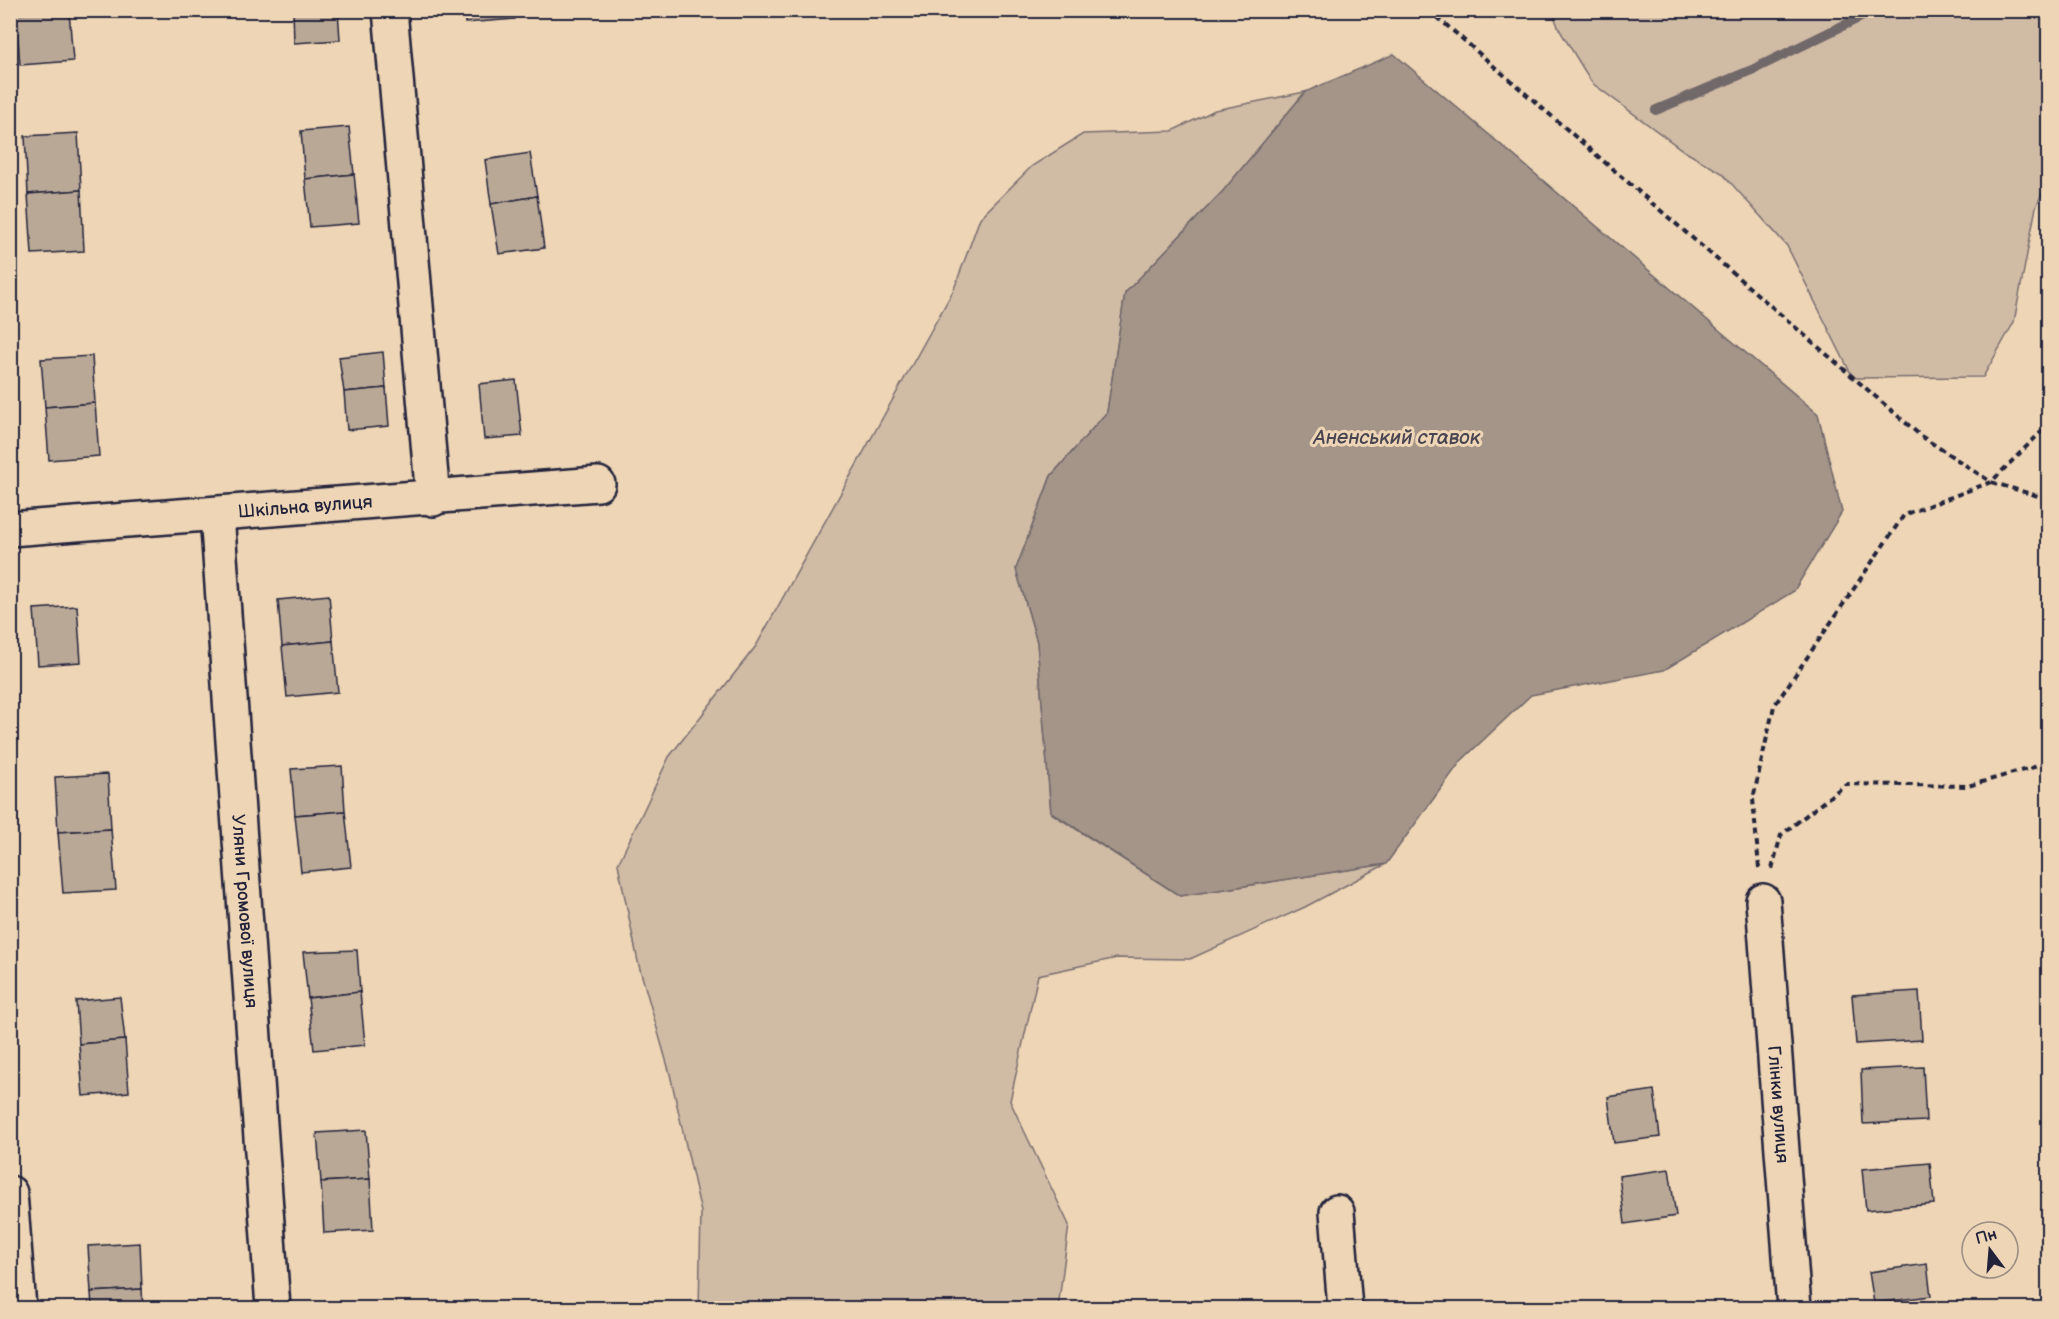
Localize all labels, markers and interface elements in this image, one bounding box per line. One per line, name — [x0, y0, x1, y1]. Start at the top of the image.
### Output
water label: Аненський ставок — [1313, 426, 1481, 450]
street label: Шкільна вулиця — [237, 491, 373, 523]
street label: Уляни Громової вулиця — [227, 813, 262, 1009]
street label: Глінки вулиця — [1763, 1045, 1793, 1164]
north arrow — [1960, 1220, 2020, 1280]
text: Пн — [1973, 1225, 1999, 1249]

